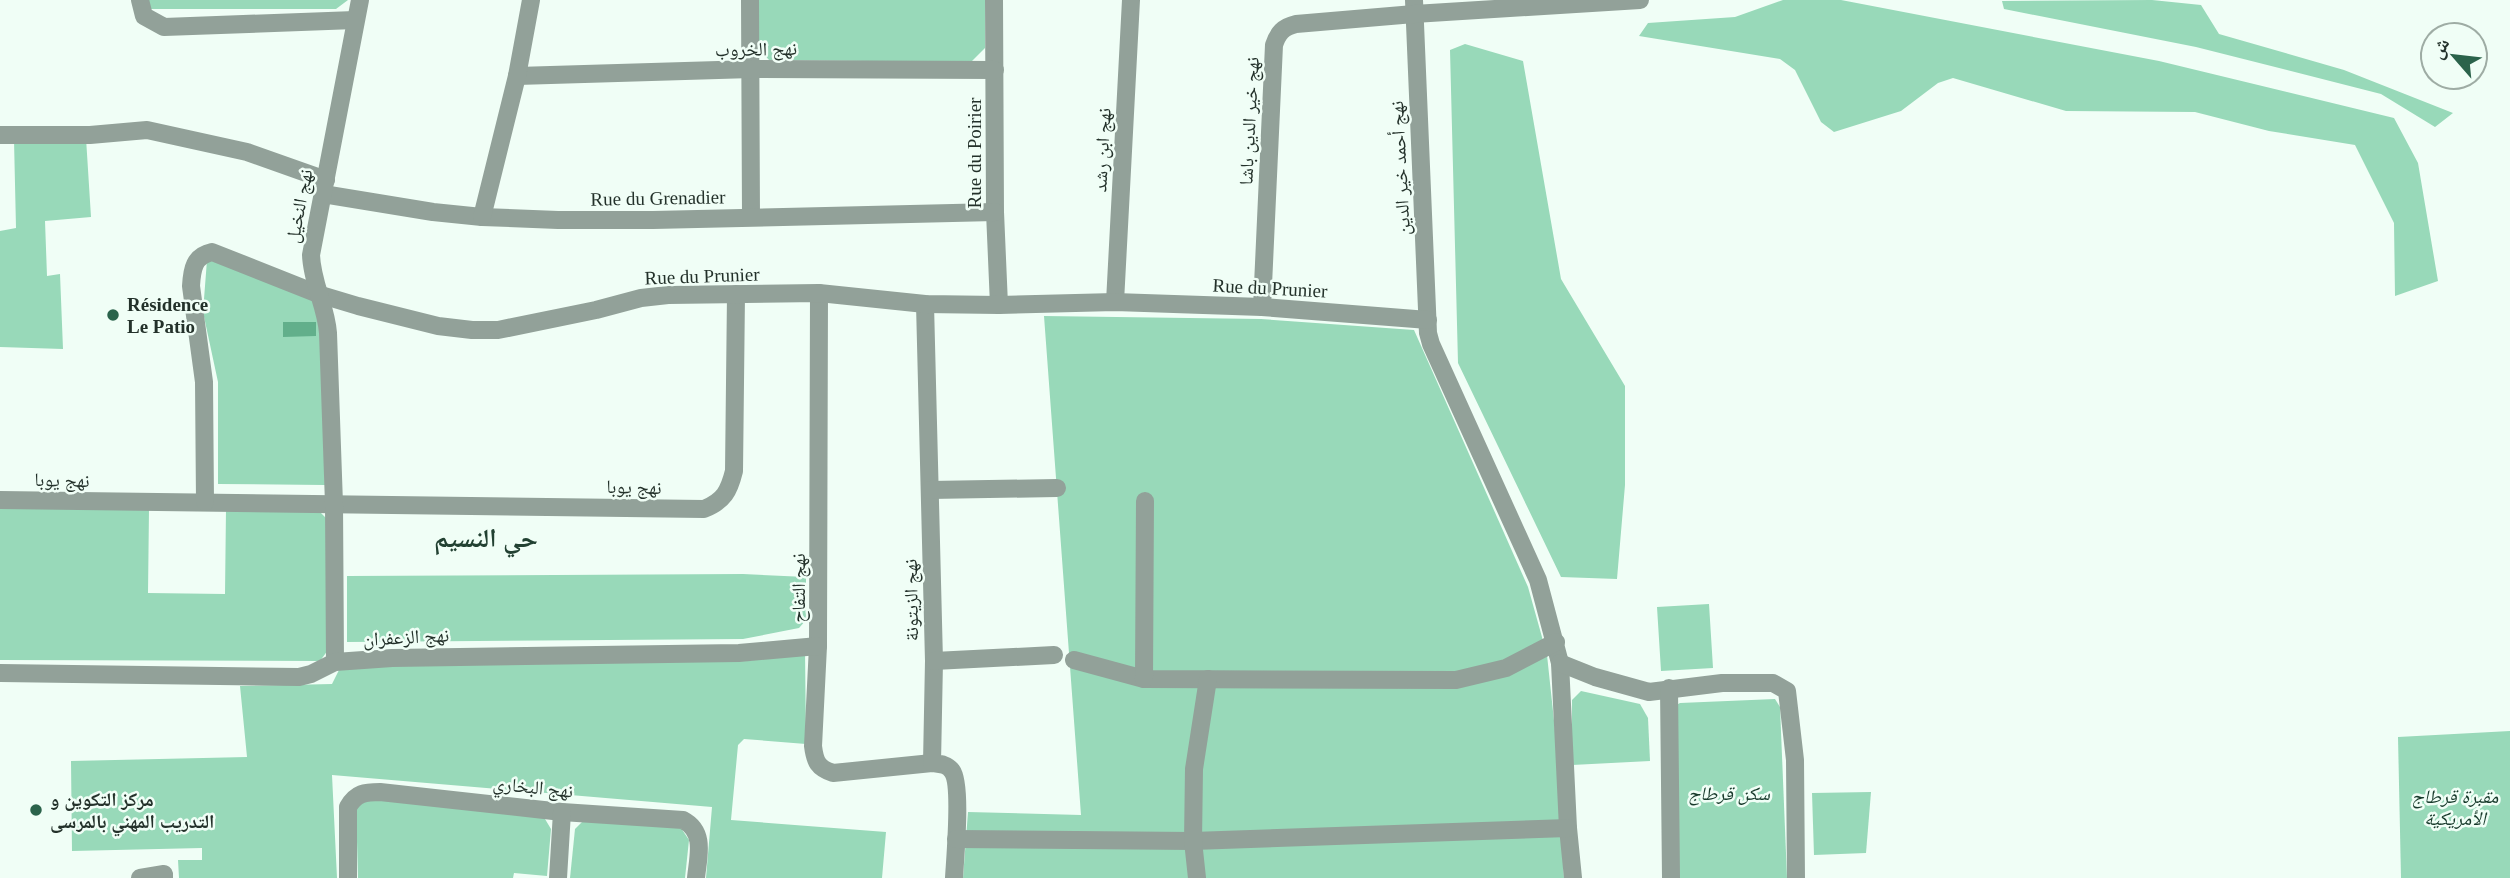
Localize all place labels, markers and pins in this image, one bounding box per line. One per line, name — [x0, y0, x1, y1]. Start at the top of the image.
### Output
place label: Résidence Le Patio — [127, 294, 208, 337]
marker: Résidence Le Patio — [105, 307, 121, 323]
place label: مركز التكوين و التدريب المهني بالمرسى — [50, 789, 214, 836]
marker: مركز التكوين و التدريب المهني بالمرسى — [28, 802, 44, 818]

